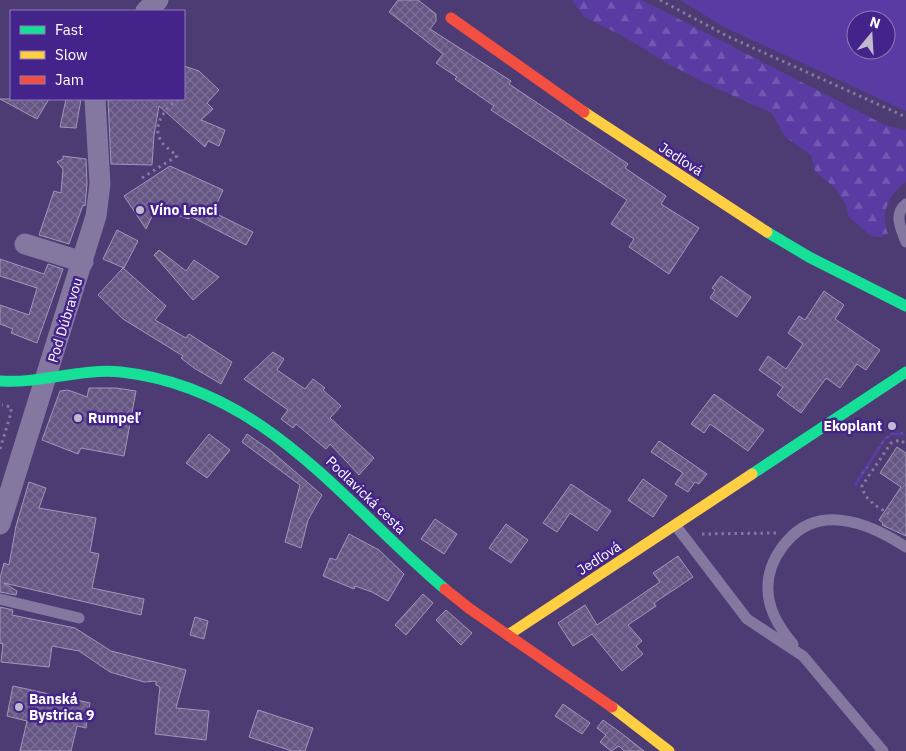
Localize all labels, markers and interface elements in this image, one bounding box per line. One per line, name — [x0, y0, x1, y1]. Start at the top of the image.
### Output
legend — [10, 10, 185, 100]
north arrow — [846, 10, 896, 60]
text: N — [867, 13, 883, 33]
text: Fast — [55, 20, 83, 39]
text: Slow — [55, 45, 88, 64]
text: Jam — [55, 70, 84, 89]
street label: Jedľová — [656, 138, 707, 180]
place label: Víno Lenci — [150, 201, 217, 219]
marker: Víno Lenci — [134, 204, 146, 216]
street label: Pod Dúbravou — [44, 275, 86, 365]
place label: Rumpeľ — [88, 409, 142, 427]
marker: Rumpeľ — [72, 412, 84, 424]
place label: Ekoplant — [823, 417, 882, 435]
marker: Ekoplant — [886, 420, 898, 432]
street label: Podlavická cesta — [322, 452, 410, 538]
street label: Jedľová — [574, 537, 625, 579]
place label: Banská Bystrica 9 — [29, 690, 94, 724]
marker: Banská Bystrica 9 — [13, 701, 25, 713]

